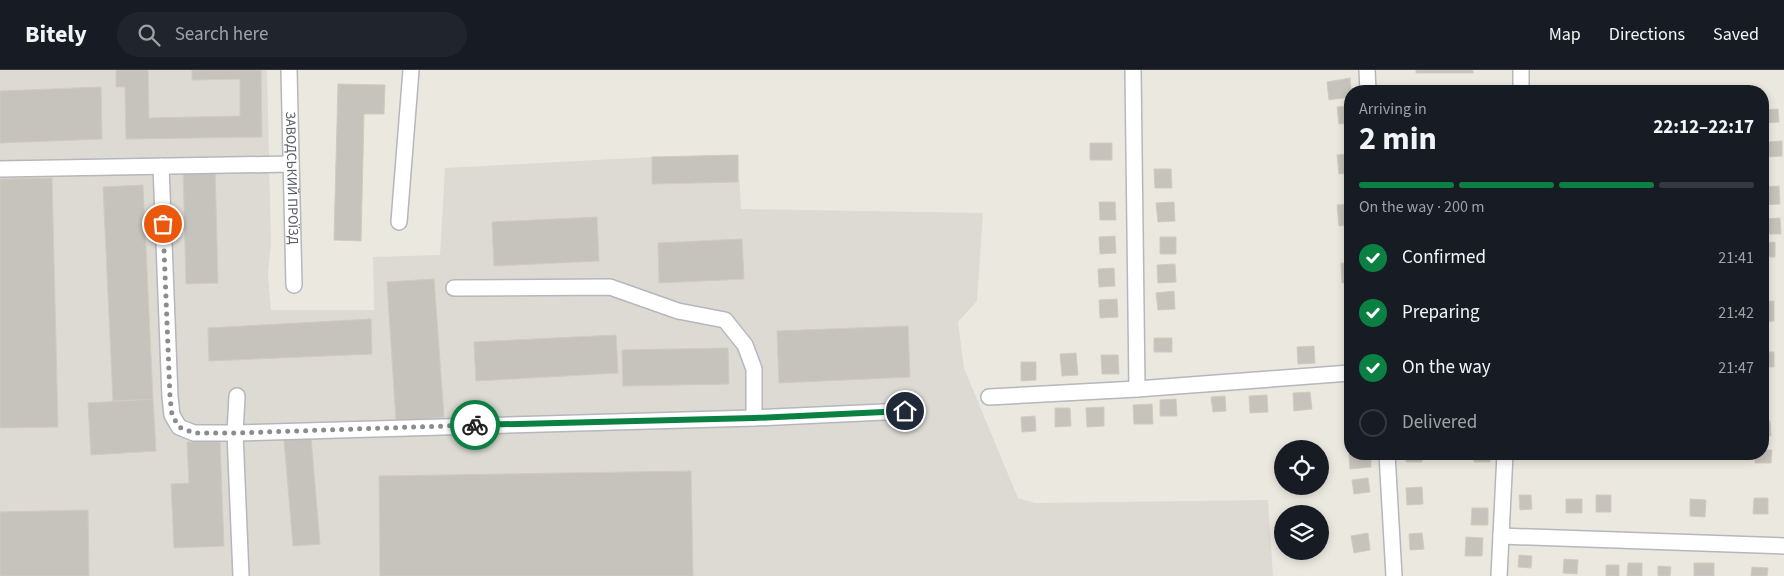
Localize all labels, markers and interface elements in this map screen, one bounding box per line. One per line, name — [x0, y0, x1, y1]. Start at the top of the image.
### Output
search box — [117, 12, 467, 57]
text: Bitely — [25, 17, 87, 52]
icon: search — [135, 21, 163, 49]
text: Search here — [175, 21, 268, 48]
text: Map — [1549, 22, 1581, 47]
text: Directions — [1609, 22, 1685, 47]
text: Saved — [1713, 22, 1759, 47]
text: Arriving in — [1359, 98, 1427, 120]
street label: ЗАВОДСЬКИЙ ПРОЇЗД — [280, 111, 303, 245]
text: 22:12–22:17 — [1653, 114, 1754, 141]
text: 2 min — [1359, 116, 1437, 162]
text: On the way · 200 m — [1359, 196, 1484, 218]
pin — [142, 203, 184, 245]
icon: bag — [149, 210, 177, 238]
icon: check — [1359, 244, 1387, 272]
text: Confirmed — [1402, 244, 1486, 271]
text: 21:41 — [1718, 247, 1754, 269]
icon: check — [1359, 299, 1387, 327]
text: Preparing — [1402, 299, 1480, 326]
text: 21:42 — [1718, 302, 1754, 324]
icon: check — [1359, 354, 1387, 382]
text: On the way — [1402, 354, 1491, 381]
text: 21:47 — [1718, 357, 1754, 379]
pin — [884, 390, 926, 432]
icon: home — [891, 397, 919, 425]
courier — [450, 400, 500, 450]
text: Delivered — [1402, 409, 1477, 436]
icon: bike — [461, 411, 489, 439]
map controls — [1274, 440, 1329, 560]
button: locate — [1274, 440, 1329, 495]
button: layers — [1274, 505, 1329, 560]

